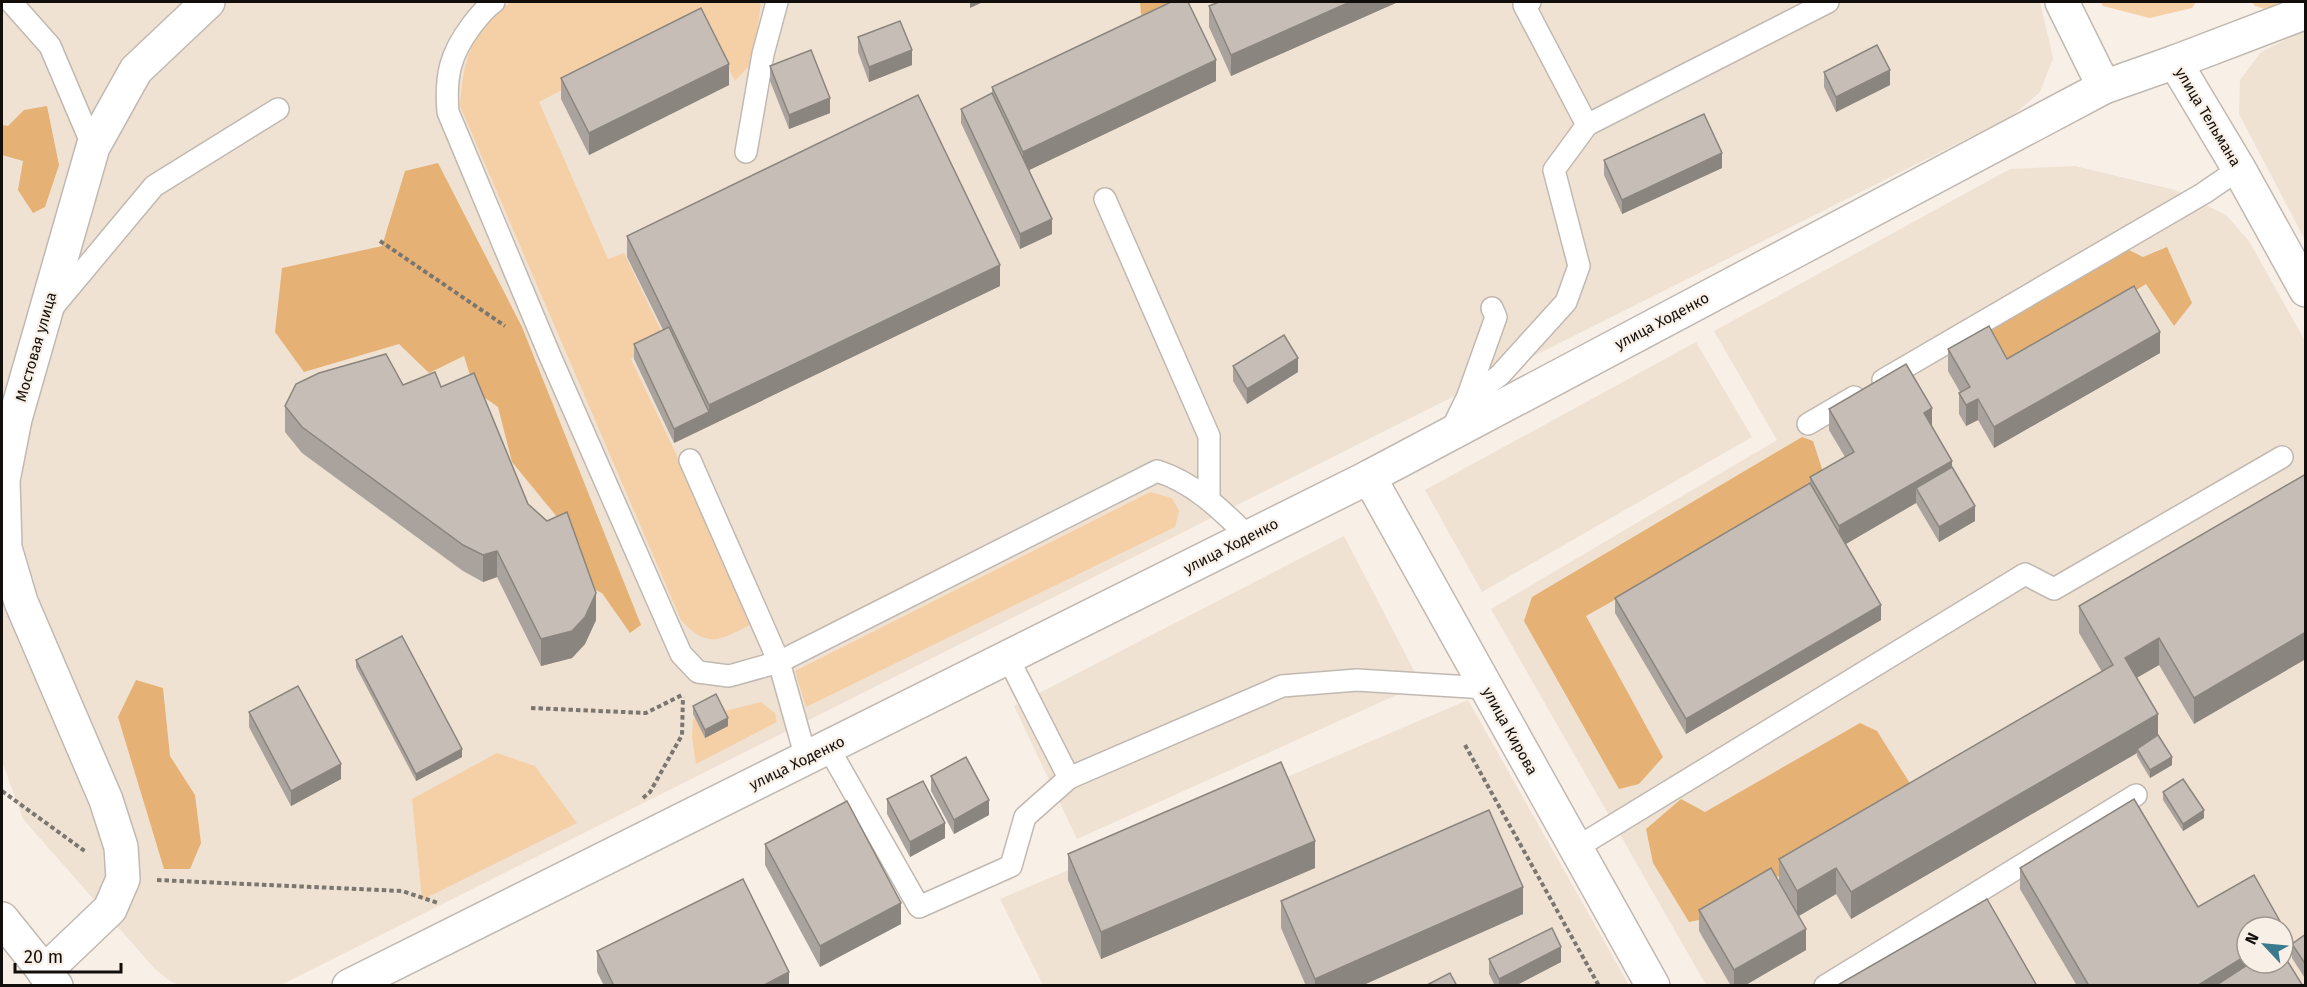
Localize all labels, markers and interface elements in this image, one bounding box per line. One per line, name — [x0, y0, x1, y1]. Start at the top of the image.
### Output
street label: улица Тельмана — [2171, 64, 2245, 170]
street label: улица Ходенко — [1612, 289, 1712, 353]
street label: Мостовая улица — [12, 290, 60, 404]
street label: улица Ходенко — [1181, 514, 1281, 578]
street label: улица Кирова — [1478, 684, 1542, 778]
street label: улица Ходенко — [746, 732, 848, 794]
north arrow — [2235, 915, 2295, 975]
text: N — [2241, 930, 2263, 948]
scale bar — [15, 936, 122, 974]
text: 20 m — [24, 946, 63, 968]

